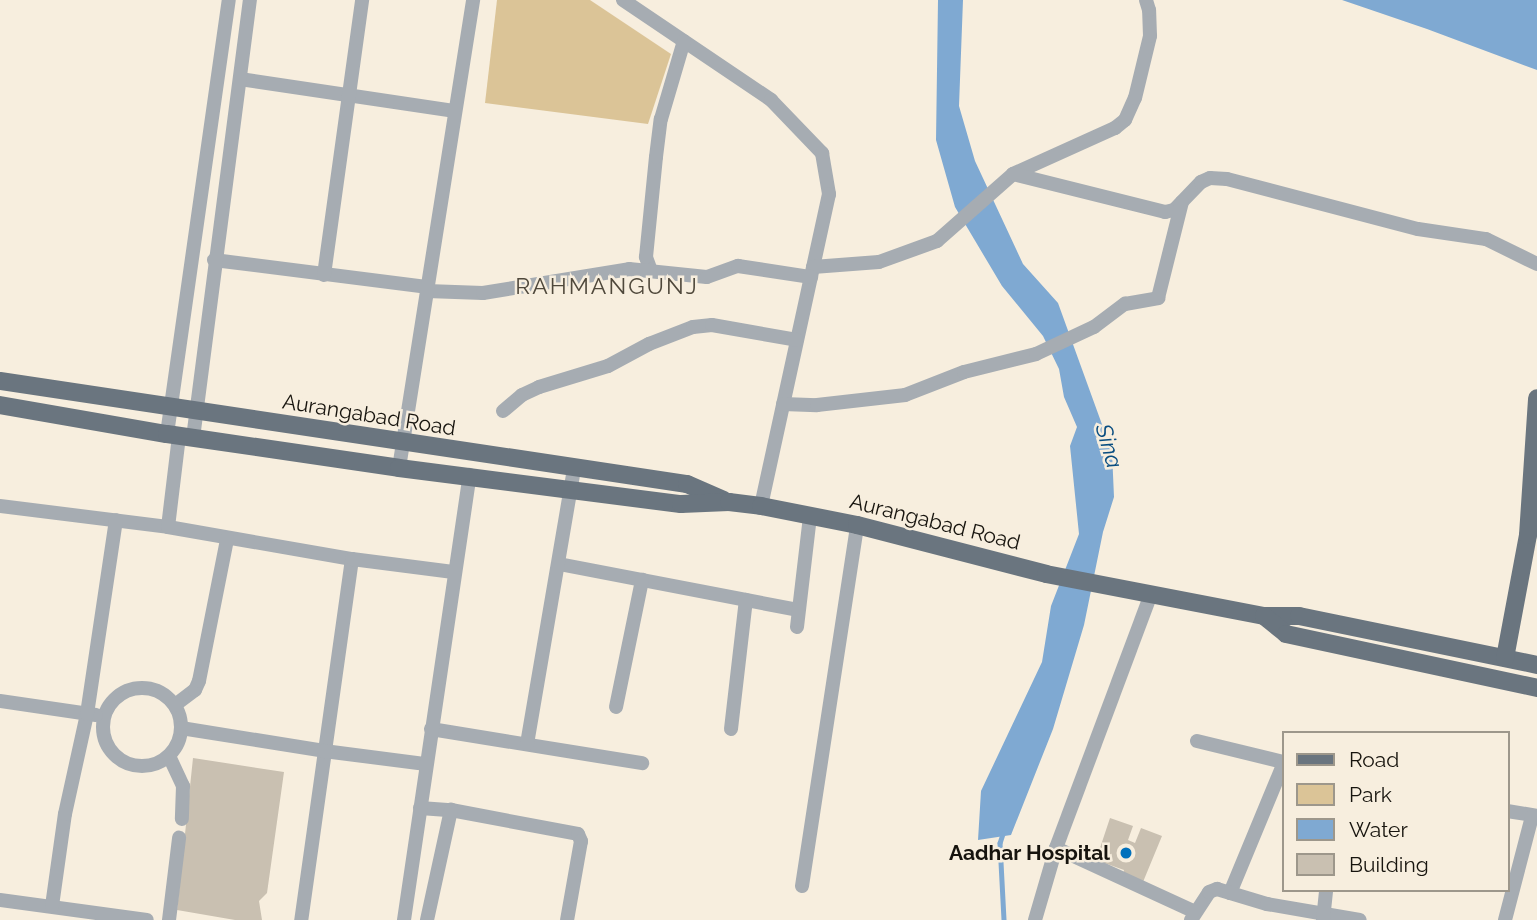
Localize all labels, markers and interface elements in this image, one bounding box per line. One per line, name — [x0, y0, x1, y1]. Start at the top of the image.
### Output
district label: RAHMANGUNJ — [516, 272, 698, 300]
street label: Aurangabad Road — [281, 389, 457, 441]
water label: Sina — [1090, 421, 1128, 471]
street label: Aurangabad Road — [847, 489, 1023, 555]
legend — [1282, 731, 1509, 892]
text: Road — [1349, 747, 1399, 772]
text: Park — [1349, 782, 1392, 807]
text: Water — [1349, 817, 1408, 842]
place label: Aadhar Hospital — [949, 840, 1110, 866]
marker: Aadhar Hospital — [1116, 843, 1136, 863]
text: Building — [1349, 852, 1429, 877]

